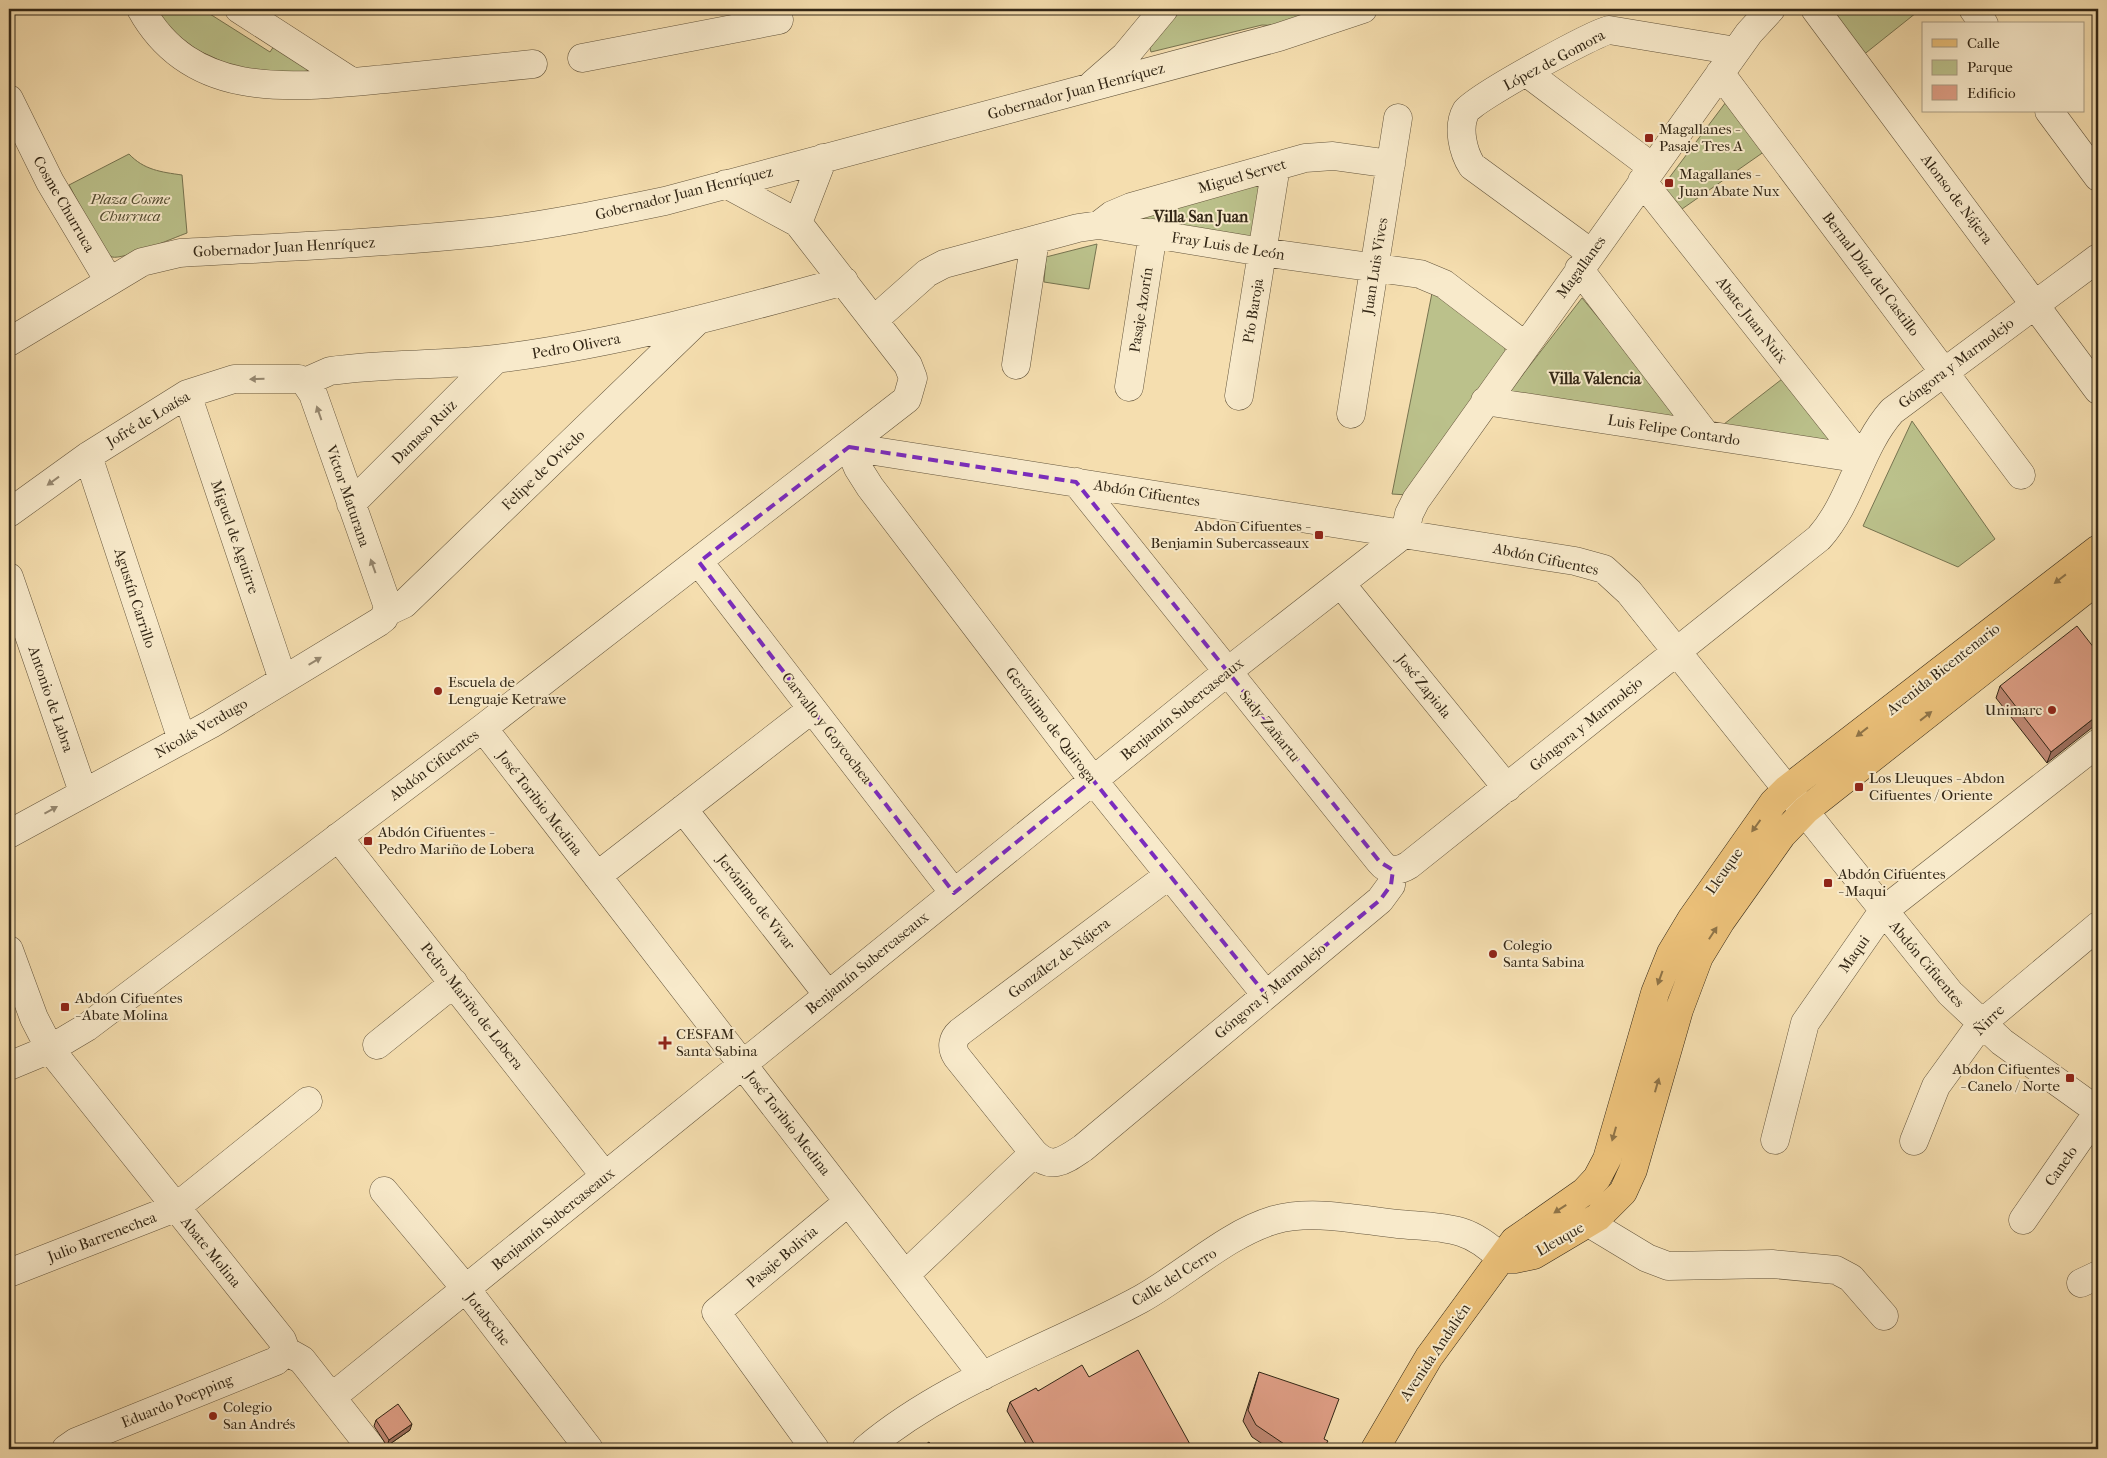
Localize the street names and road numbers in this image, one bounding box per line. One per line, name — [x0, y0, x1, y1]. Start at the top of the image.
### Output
street label: López de Gomora — [1500, 25, 1609, 94]
street label: Gobernador Juan Henríquez — [986, 59, 1167, 123]
street label: Alonso de Nájera — [1917, 150, 1997, 248]
street label: Cosme Churruca — [29, 153, 99, 256]
street label: Miguel Servet — [1196, 155, 1289, 197]
street label: Gobernador Juan Henríquez — [593, 162, 775, 224]
street label: Bernal Díaz del Castillo — [1819, 209, 1924, 340]
street label: Juan Luis Vives — [1358, 216, 1392, 317]
street label: Fray Luis de León — [1170, 228, 1286, 264]
street label: Magallanes — [1552, 232, 1610, 302]
street label: Gobernador Juan Henríquez — [193, 233, 376, 261]
street label: Pasaje Azorín — [1125, 266, 1157, 354]
street label: Abate Juan Nuix — [1712, 272, 1792, 367]
street label: Pío Baroja — [1239, 276, 1267, 345]
street label: Góngora y Marmolejo — [1895, 314, 2018, 412]
street label: Pedro Olivera — [530, 329, 623, 363]
street label: Jofré de Loaísa — [102, 387, 194, 451]
street label: Damaso Ruiz — [388, 396, 460, 468]
street label: Luis Felipe Contardo — [1606, 411, 1742, 449]
street label: Felipe de Oviedo — [498, 426, 589, 514]
street label: Víctor Maturana — [322, 442, 374, 550]
street label: Abdón Cifuentes — [1092, 476, 1202, 510]
street label: Miguel de Aguirre — [207, 478, 263, 597]
street label: Abdón Cifuentes — [1491, 539, 1601, 579]
street label: Agustín Carrillo — [110, 545, 160, 650]
street label: Avenida Bicentenario — [1882, 619, 2004, 719]
street label: Antonio de Labra — [24, 643, 78, 755]
street label: José Zapiola — [1392, 650, 1456, 722]
street label: Benjamín Subercaseaux — [1117, 654, 1247, 764]
street label: Gerónimo de Quiroga — [1002, 664, 1101, 787]
street label: Carvallo y Goycochea — [778, 669, 877, 788]
street label: Góngora y Marmolejo — [1526, 673, 1646, 775]
street label: Sady Zañartu — [1236, 687, 1305, 766]
street label: Nicolás Verdugo — [151, 694, 251, 762]
street label: Abdón Cifuentes — [385, 725, 483, 805]
street label: José Toribio Medina — [493, 746, 587, 860]
street label: Lleuque — [1702, 844, 1747, 898]
street label: Jerónimo de Vivar — [712, 850, 799, 954]
street label: Benjamín Subercaseaux — [802, 908, 932, 1018]
street label: González de Nájera — [1004, 913, 1114, 1002]
street label: Abdón Cifuentes — [1885, 916, 1969, 1011]
street label: Maqui — [1835, 931, 1874, 976]
street label: Pedro Mariño de Lobera — [417, 939, 528, 1074]
street label: Góngora y Marmolejo — [1211, 939, 1330, 1043]
street label: Ñirre — [1970, 1001, 2008, 1039]
street label: José Toribio Medina — [741, 1066, 835, 1180]
street label: Canelo — [2041, 1142, 2081, 1189]
street label: Benjamín Subercaseaux — [488, 1164, 618, 1274]
street label: Julio Barrenechea — [44, 1208, 160, 1266]
street label: Abate Molina — [176, 1212, 246, 1292]
street label: Lleuque — [1533, 1218, 1588, 1260]
street label: Pasaje Bolivia — [743, 1221, 822, 1292]
street label: Calle del Cerro — [1128, 1244, 1220, 1310]
street label: Jotabeche — [461, 1288, 515, 1350]
street label: Avenida Andalién — [1395, 1300, 1474, 1405]
street label: Eduardo Poepping — [118, 1370, 236, 1432]

